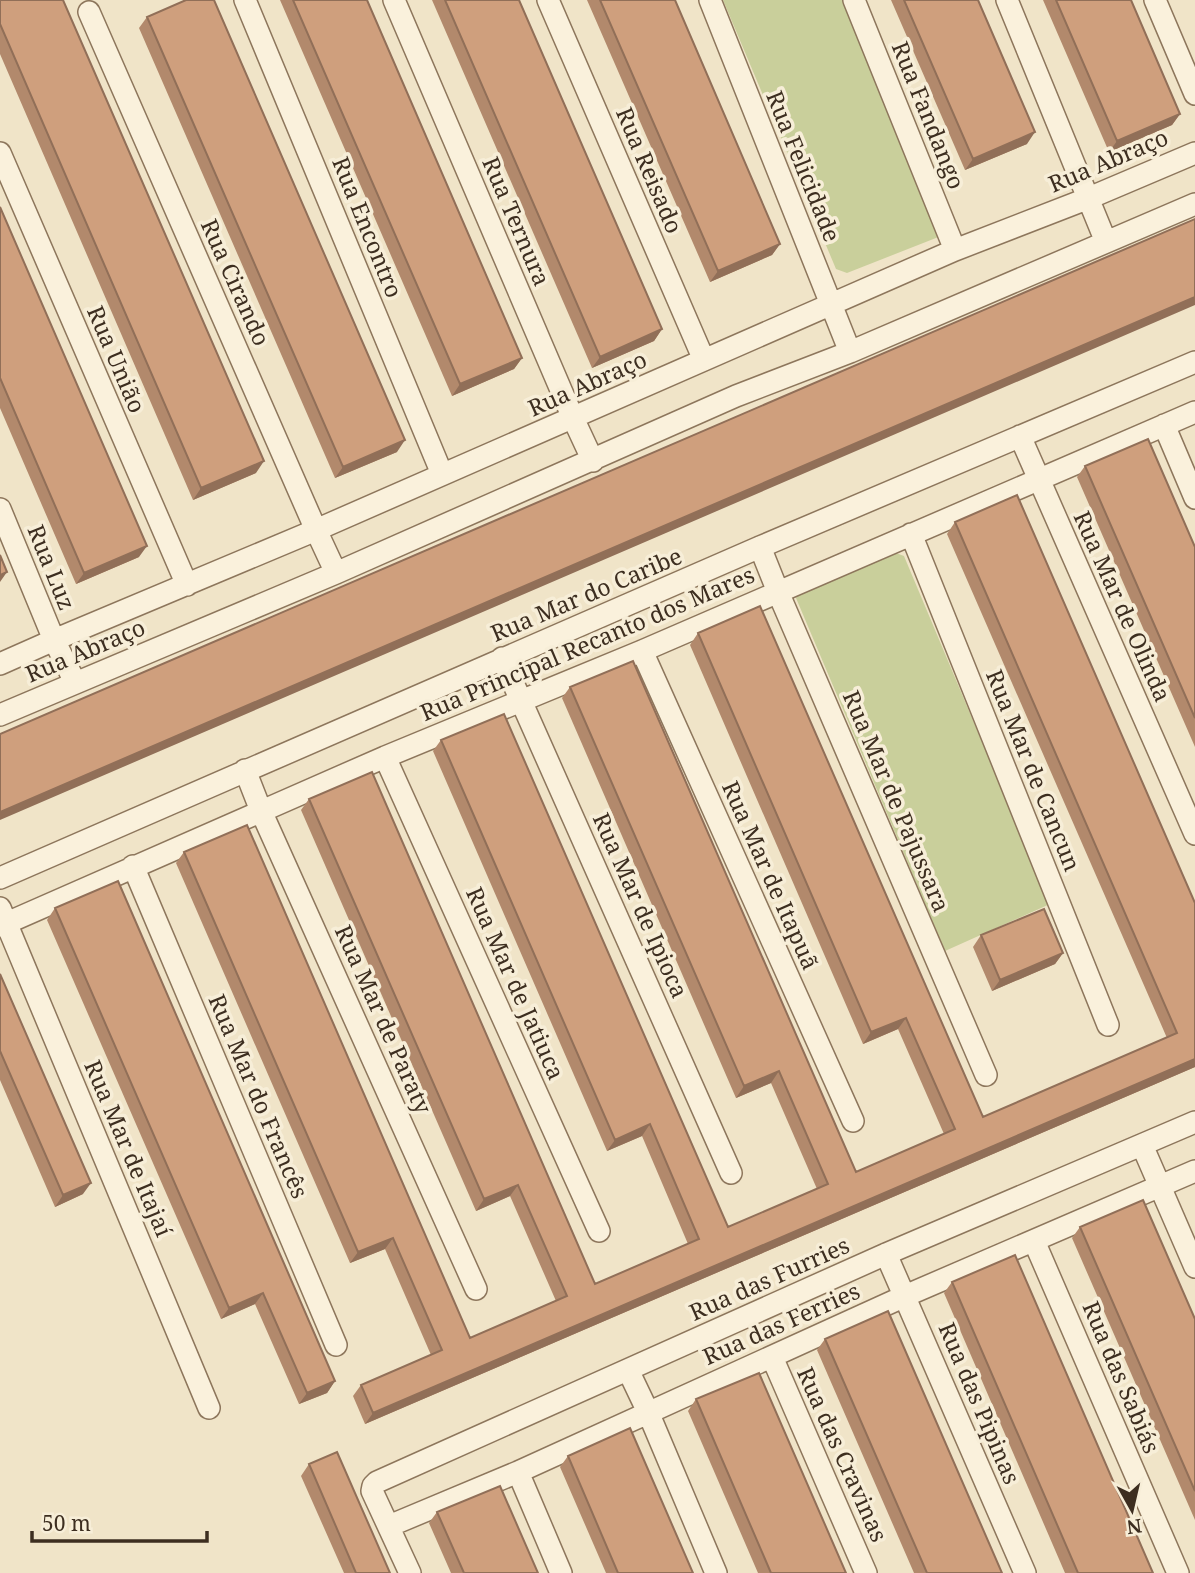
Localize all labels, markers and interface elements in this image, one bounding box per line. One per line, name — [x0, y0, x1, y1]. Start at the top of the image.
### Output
street label: Rua Fandango — [885, 36, 973, 194]
street label: Rua Felicidade — [759, 86, 849, 246]
street label: Rua Reisado — [609, 102, 691, 238]
street label: Rua Abraço — [1043, 120, 1173, 200]
street label: Rua Ternura — [475, 151, 559, 291]
street label: Rua Encontro — [325, 152, 411, 302]
street label: Rua Cirando — [194, 214, 278, 350]
street label: Rua União — [80, 300, 154, 418]
street label: Rua Abraço — [523, 343, 651, 423]
street label: Rua Mar de Olinda — [1067, 505, 1179, 707]
street label: Rua Luz — [20, 520, 84, 614]
street label: Rua Mar do Caribe — [485, 539, 687, 649]
street label: Rua Principal Recanto dos Mares — [415, 558, 759, 728]
street label: Rua Abraço — [20, 610, 150, 690]
street label: Rua Mar de Cancun — [979, 664, 1089, 876]
street label: Rua Mar de Pajussara — [836, 685, 958, 917]
street label: Rua Mar de Itapuã — [715, 776, 827, 974]
street label: Rua Mar de Ipioca — [586, 807, 696, 1003]
street label: Rua Mar de Jatiuca — [459, 882, 573, 1084]
street label: Rua Mar de Paraty — [328, 919, 440, 1119]
street label: Rua Mar do Francês — [201, 989, 317, 1203]
street label: Rua Mar de Itajaí — [77, 1055, 181, 1242]
street label: Rua das Furries — [684, 1228, 854, 1328]
street label: Rua das Ferries — [697, 1274, 865, 1372]
street label: Rua das Sabiás — [1076, 1296, 1168, 1458]
street label: Rua das Pipinas — [931, 1317, 1029, 1489]
street label: Rua das Cravinas — [790, 1361, 896, 1547]
north arrow — [1097, 1475, 1167, 1545]
scale bar — [32, 1500, 206, 1544]
text: 50 m — [42, 1509, 91, 1537]
text: N — [1125, 1513, 1144, 1541]

